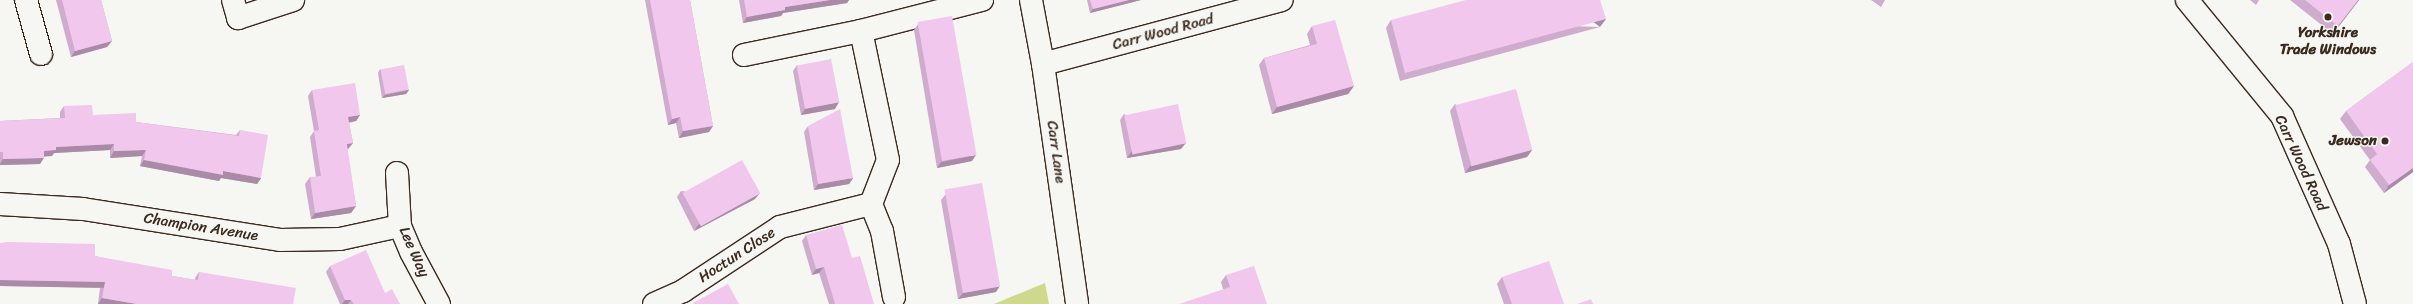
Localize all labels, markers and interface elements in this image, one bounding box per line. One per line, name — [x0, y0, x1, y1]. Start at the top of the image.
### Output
street label: Carr Wood Road — [1111, 10, 1215, 54]
marker: Yorkshire Trade Windows — [2323, 12, 2333, 22]
place label: Yorkshire Trade Windows — [2280, 23, 2376, 58]
street label: Carr Wood Road — [2271, 112, 2331, 214]
street label: Carr Lane — [1043, 119, 1069, 185]
place label: Jewson — [2329, 132, 2377, 150]
marker: Jewson — [2380, 136, 2390, 146]
street label: Champion Avenue — [142, 209, 260, 245]
street label: Hoctun Close — [695, 223, 779, 287]
street label: Lee Way — [395, 224, 433, 280]

